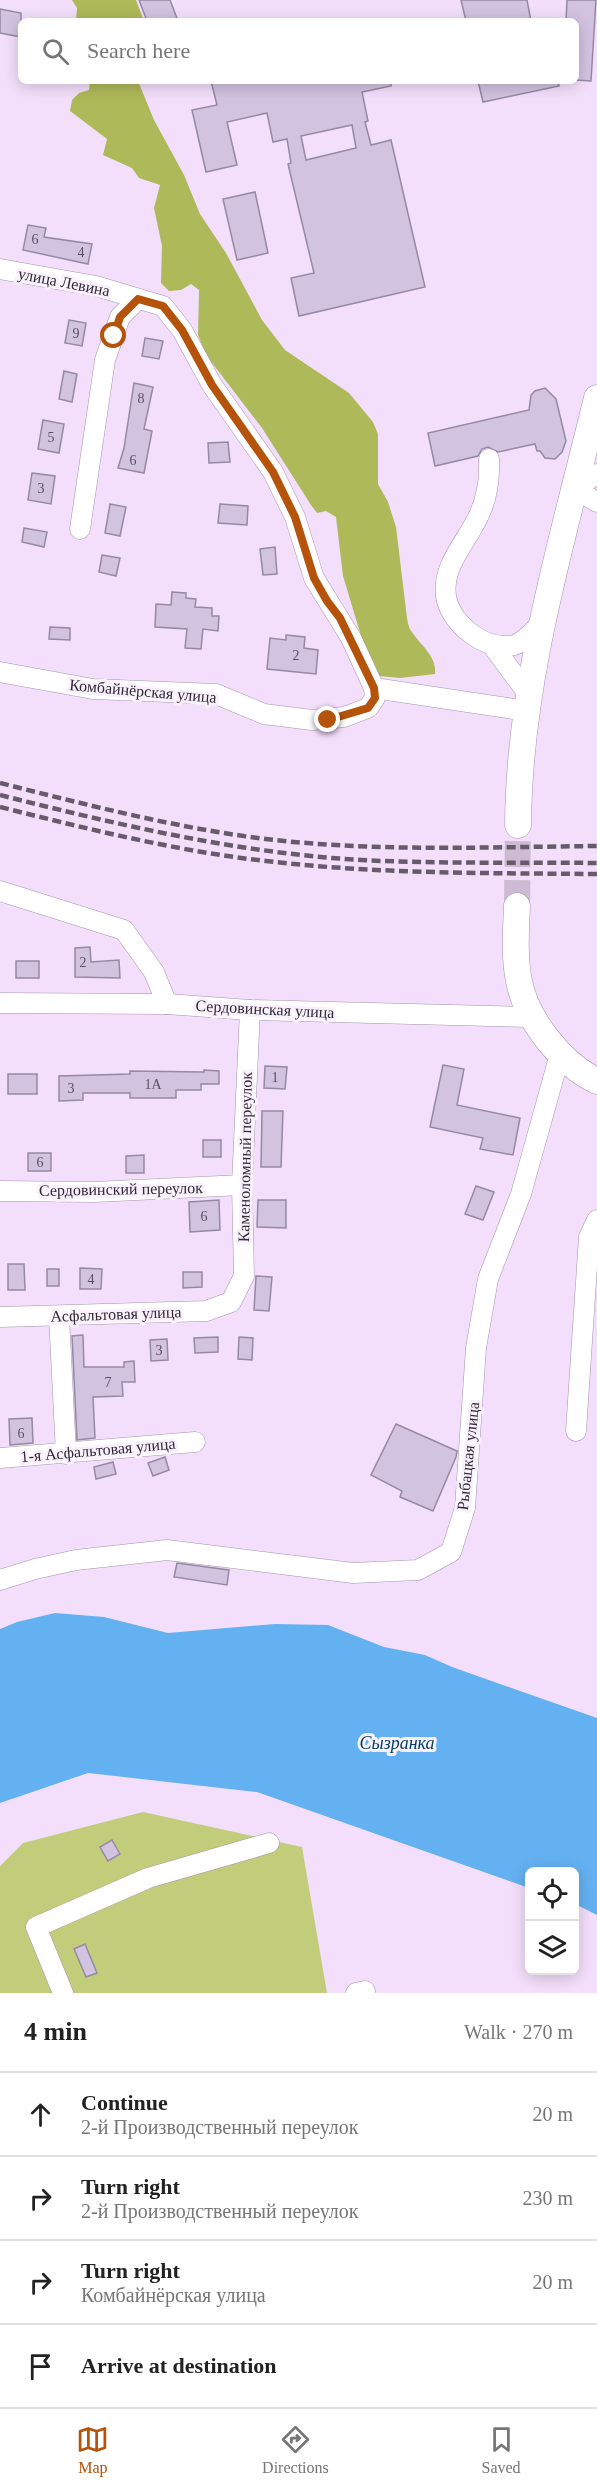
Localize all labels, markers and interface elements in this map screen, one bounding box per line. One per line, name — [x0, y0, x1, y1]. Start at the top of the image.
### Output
search box — [18, 18, 579, 84]
icon: search — [39, 35, 72, 68]
text: Search here — [87, 38, 190, 63]
house number: 6 — [32, 232, 39, 247]
house number: 4 — [78, 245, 85, 260]
street label: улица Левина — [16, 265, 111, 300]
route start — [100, 322, 126, 348]
house number: 9 — [73, 326, 80, 341]
house number: 8 — [138, 391, 145, 406]
house number: 5 — [48, 430, 55, 445]
house number: 6 — [130, 453, 137, 468]
house number: 3 — [38, 481, 45, 496]
house number: 2 — [293, 648, 300, 663]
street label: Комбайнёрская улица — [69, 676, 217, 707]
route end — [314, 706, 340, 732]
house number: 2 — [80, 955, 87, 970]
street label: Сердовинская улица — [195, 997, 335, 1022]
house number: 1 — [272, 1070, 279, 1085]
street label: Каменоломный переулок — [235, 1072, 256, 1242]
house number: 1А — [144, 1077, 162, 1092]
house number: 3 — [68, 1081, 75, 1096]
house number: 6 — [37, 1155, 44, 1170]
street label: Сердовинский переулок — [39, 1179, 203, 1200]
house number: 6 — [201, 1209, 208, 1224]
house number: 4 — [88, 1272, 95, 1287]
street label: Асфальтовая улица — [50, 1303, 182, 1326]
house number: 3 — [156, 1343, 163, 1358]
house number: 7 — [105, 1375, 112, 1390]
street label: Рыбацкая улица — [454, 1401, 483, 1511]
house number: 6 — [18, 1426, 25, 1441]
street label: 1-я Асфальтовая улица — [20, 1435, 176, 1466]
water label: Сызранка — [359, 1733, 435, 1753]
map controls — [525, 1867, 579, 1975]
button: locate — [525, 1867, 579, 1921]
button: layers — [525, 1921, 579, 1975]
text: 4 min — [24, 2017, 87, 2046]
text: Walk · 270 m — [464, 2021, 573, 2043]
text: Continue — [81, 2090, 168, 2115]
icon: ahead — [24, 2098, 57, 2131]
text: 20 m — [532, 2103, 573, 2125]
text: 2-й Производственный переулок — [81, 2116, 358, 2138]
text: Turn right — [81, 2174, 180, 2199]
icon: right — [24, 2182, 57, 2215]
text: 230 m — [522, 2187, 573, 2209]
text: 2-й Производственный переулок — [81, 2200, 358, 2222]
text: Turn right — [81, 2258, 180, 2283]
icon: right — [24, 2266, 57, 2299]
text: 20 m — [532, 2271, 573, 2293]
text: Комбайнёрская улица — [81, 2284, 266, 2306]
icon: arrive — [24, 2350, 57, 2383]
text: Arrive at destination — [81, 2353, 277, 2378]
tab: Map — [76, 2423, 109, 2477]
tab: Directions — [262, 2423, 329, 2477]
tab: Saved — [481, 2423, 521, 2477]

